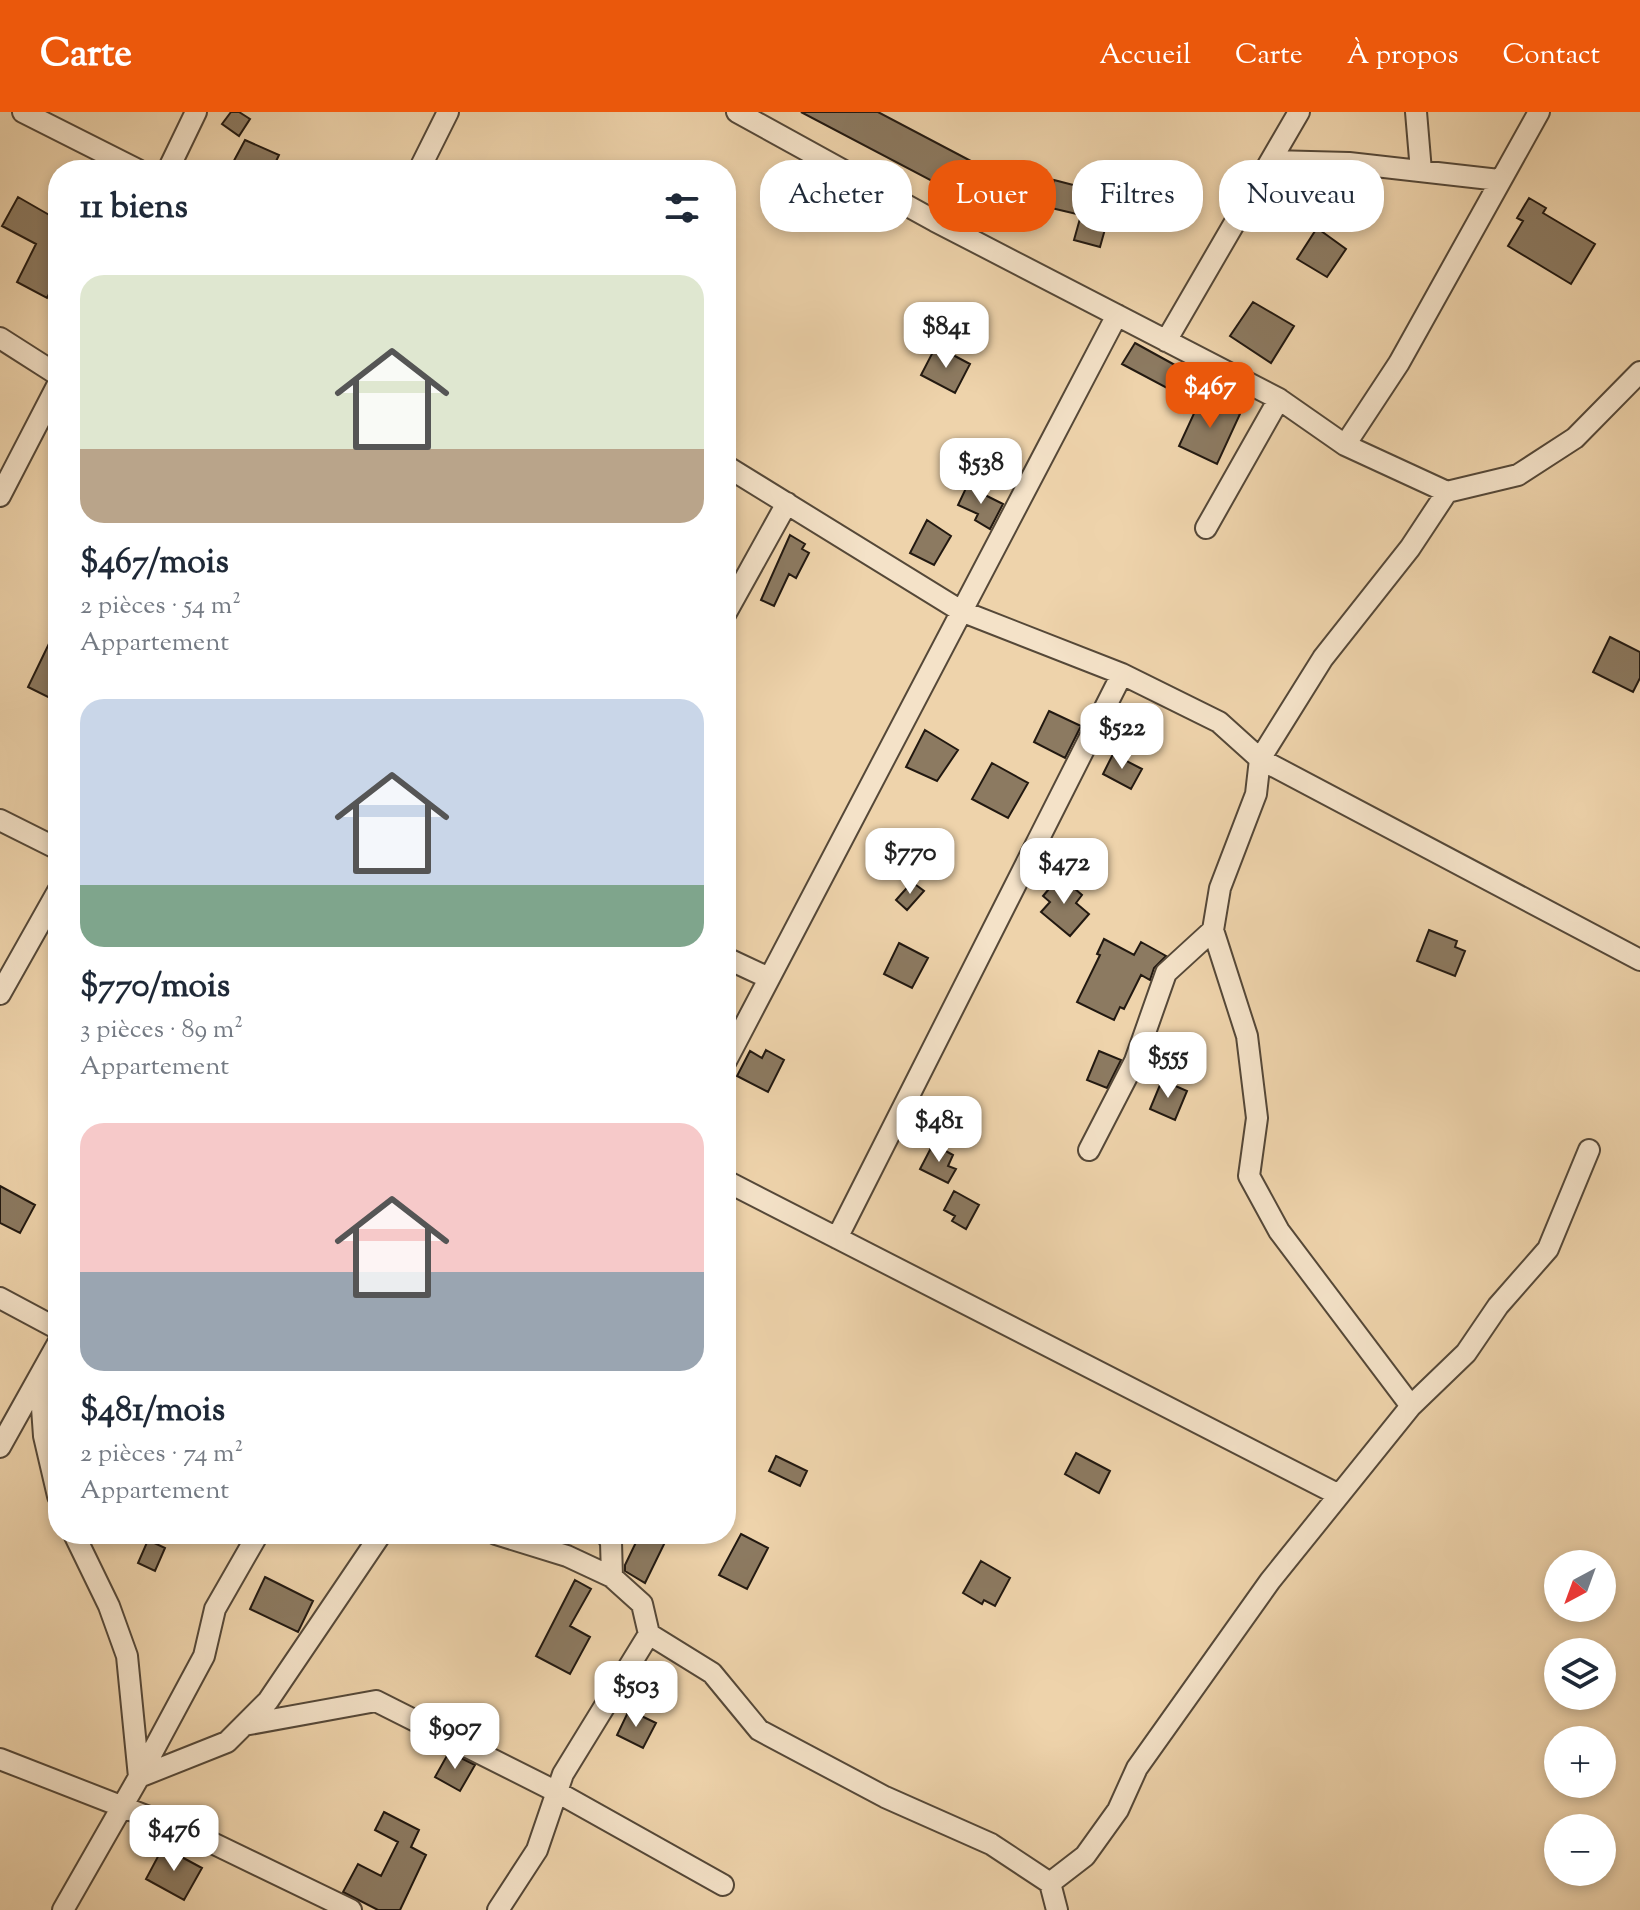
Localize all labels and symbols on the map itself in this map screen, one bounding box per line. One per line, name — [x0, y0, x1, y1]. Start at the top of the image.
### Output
pin: $841 — [899, 302, 993, 370]
pin: $467 — [1163, 362, 1257, 430]
pin: $538 — [934, 438, 1028, 506]
pin: $522 — [1075, 703, 1169, 771]
pin: $770 — [863, 828, 957, 896]
pin: $472 — [1017, 838, 1111, 906]
pin: $555 — [1121, 1032, 1215, 1100]
pin: $481 — [892, 1096, 986, 1164]
north arrow — [1544, 1550, 1616, 1622]
pin: $503 — [589, 1661, 683, 1729]
pin: $907 — [408, 1703, 502, 1771]
pin: $476 — [127, 1805, 221, 1873]

